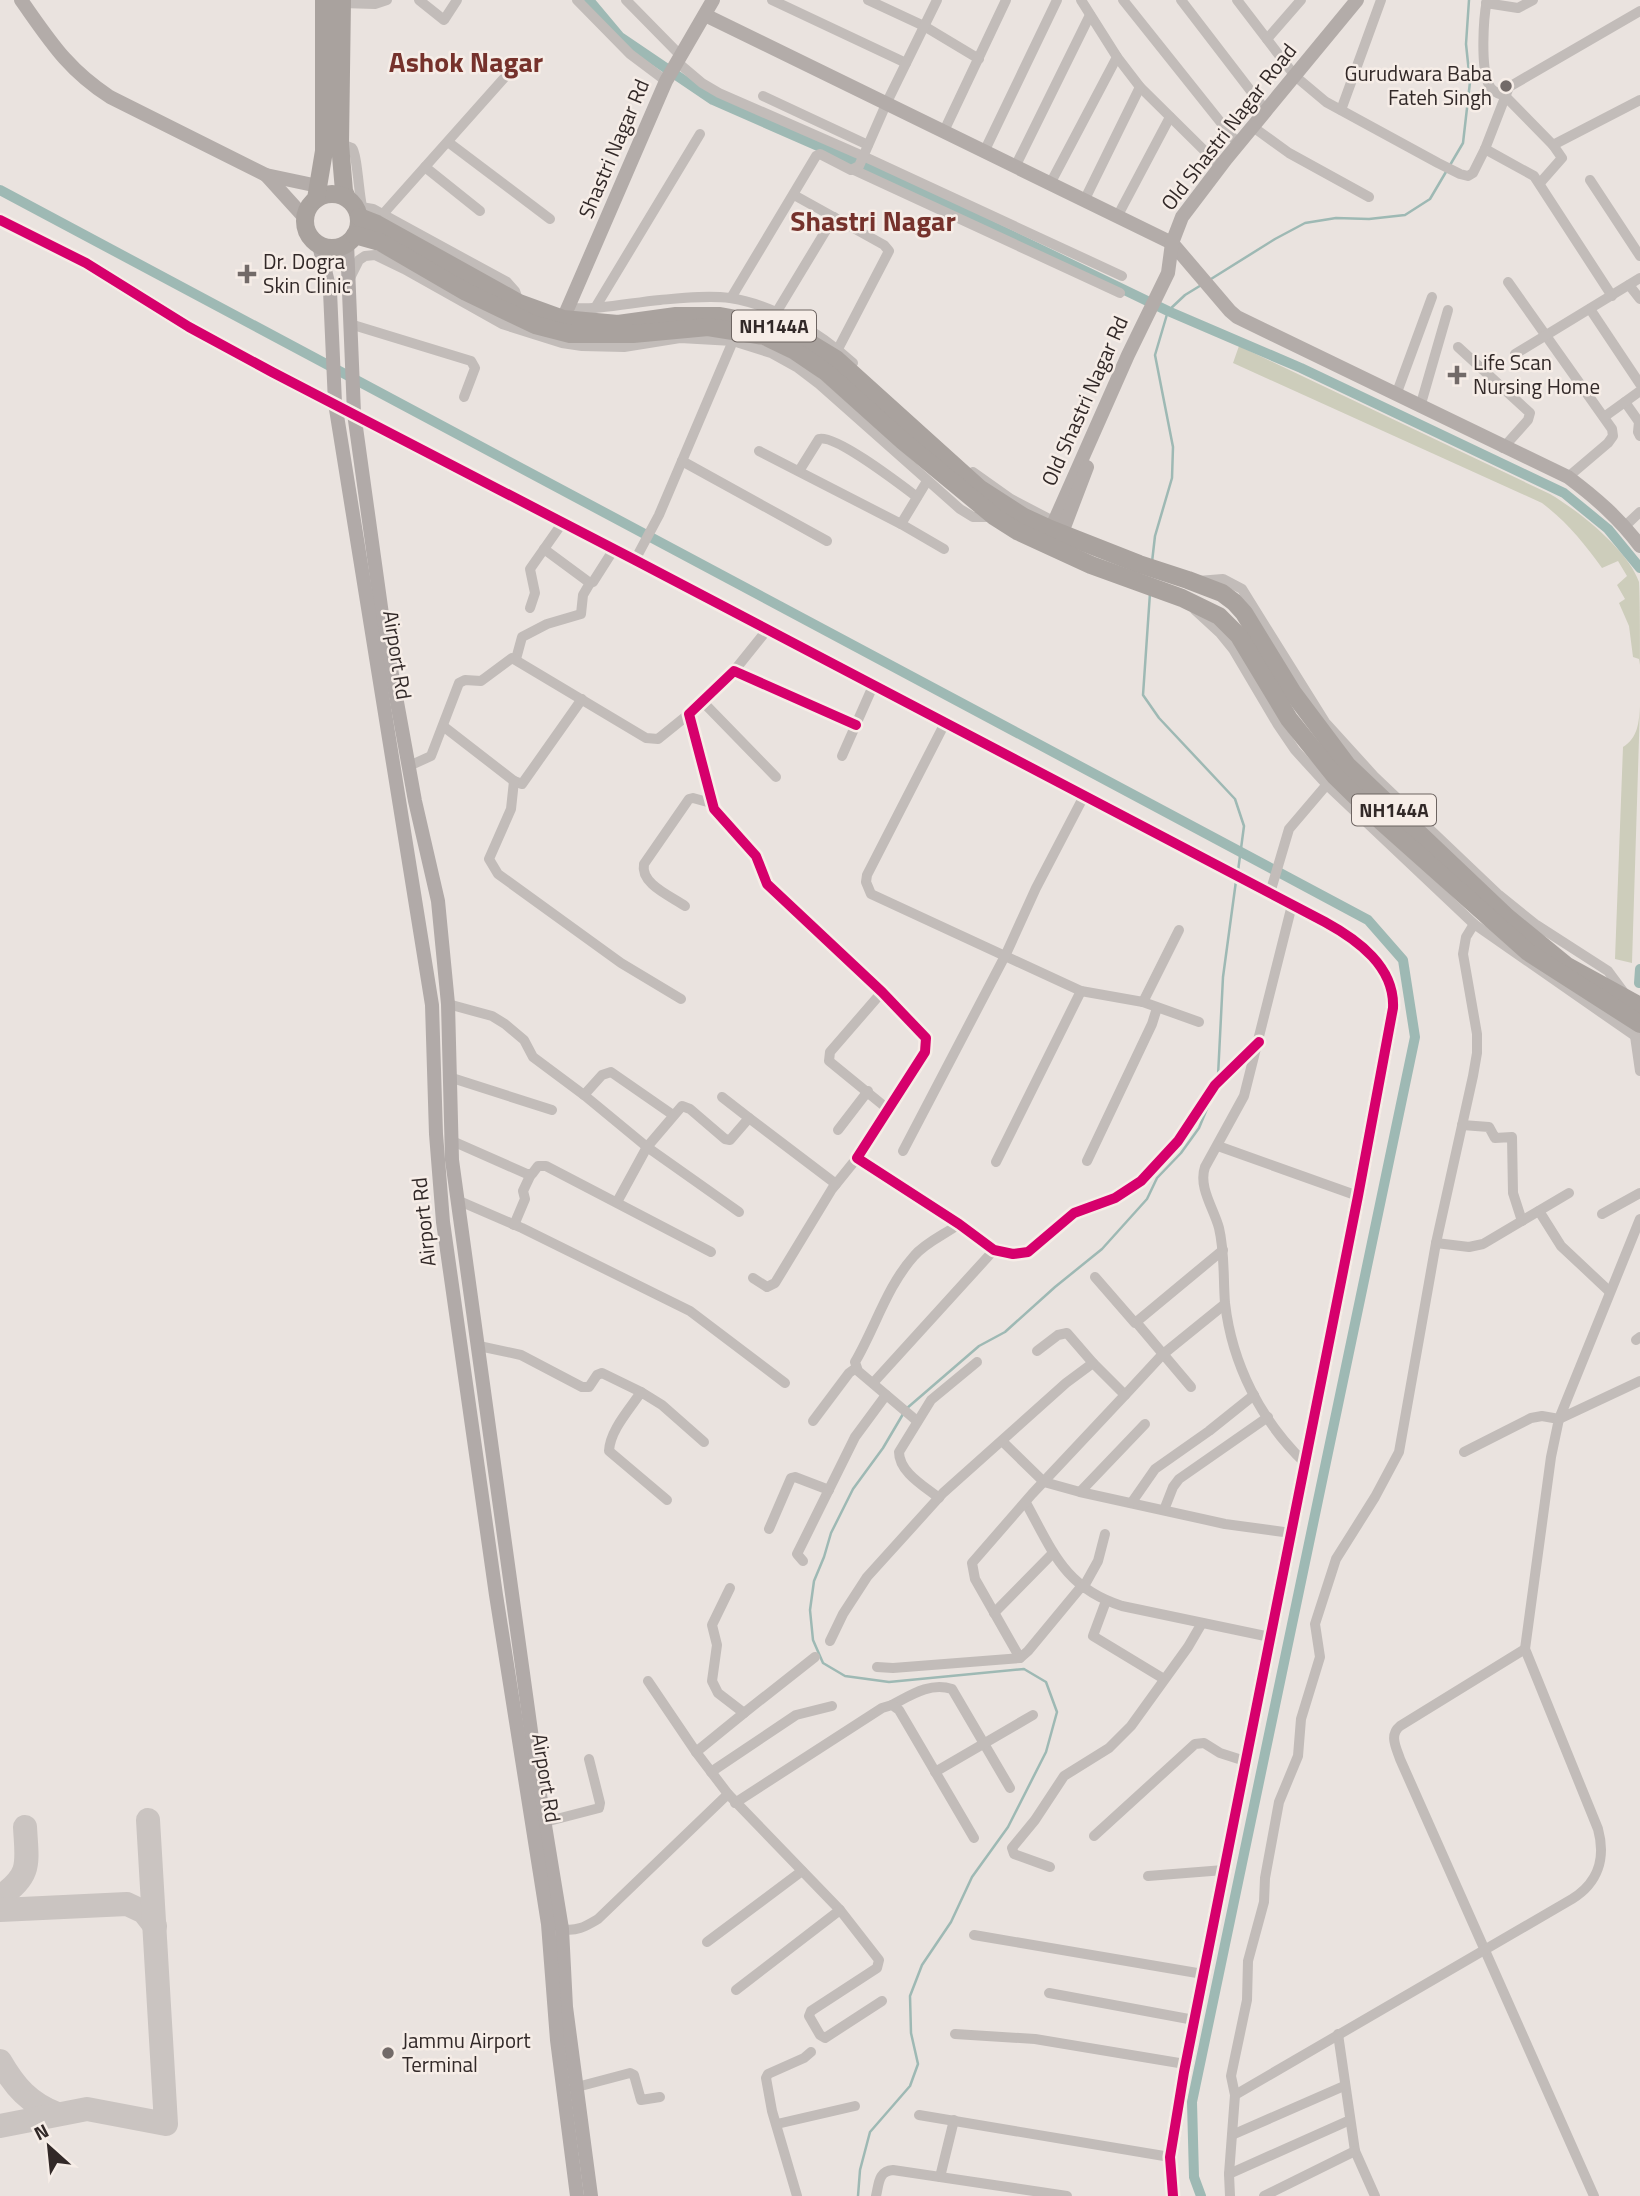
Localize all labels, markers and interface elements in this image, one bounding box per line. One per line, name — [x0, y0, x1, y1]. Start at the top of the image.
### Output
street label: Old Shastri Nagar Road — [1153, 36, 1304, 217]
district label: Ashok Nagar — [389, 40, 543, 83]
place label: Gurudwara Baba Fateh Singh — [1345, 57, 1492, 113]
street label: Shastri Nagar Rd — [569, 74, 657, 223]
marker: Gurudwara Baba Fateh Singh — [1498, 78, 1514, 94]
district label: Shastri Nagar — [790, 199, 956, 242]
place label: Dr. Dogra Skin Clinic — [263, 245, 351, 301]
marker: Dr. Dogra Skin Clinic — [237, 264, 257, 284]
road number: NH144A — [732, 310, 816, 342]
street label: Old Shastri Nagar Rd — [1032, 310, 1136, 491]
place label: Life Scan Nursing Home — [1473, 346, 1600, 402]
marker: Life Scan Nursing Home — [1447, 365, 1467, 385]
street label: Airport Rd — [375, 608, 421, 702]
road number: NH144A — [1352, 794, 1436, 825]
street label: Airport Rd — [402, 1176, 444, 1268]
street label: Airport Rd — [524, 1731, 570, 1825]
place label: Jammu Airport Terminal — [402, 2024, 531, 2080]
marker: Jammu Airport Terminal — [380, 2045, 396, 2061]
north arrow — [14, 2112, 84, 2182]
text: N — [29, 2115, 54, 2147]

